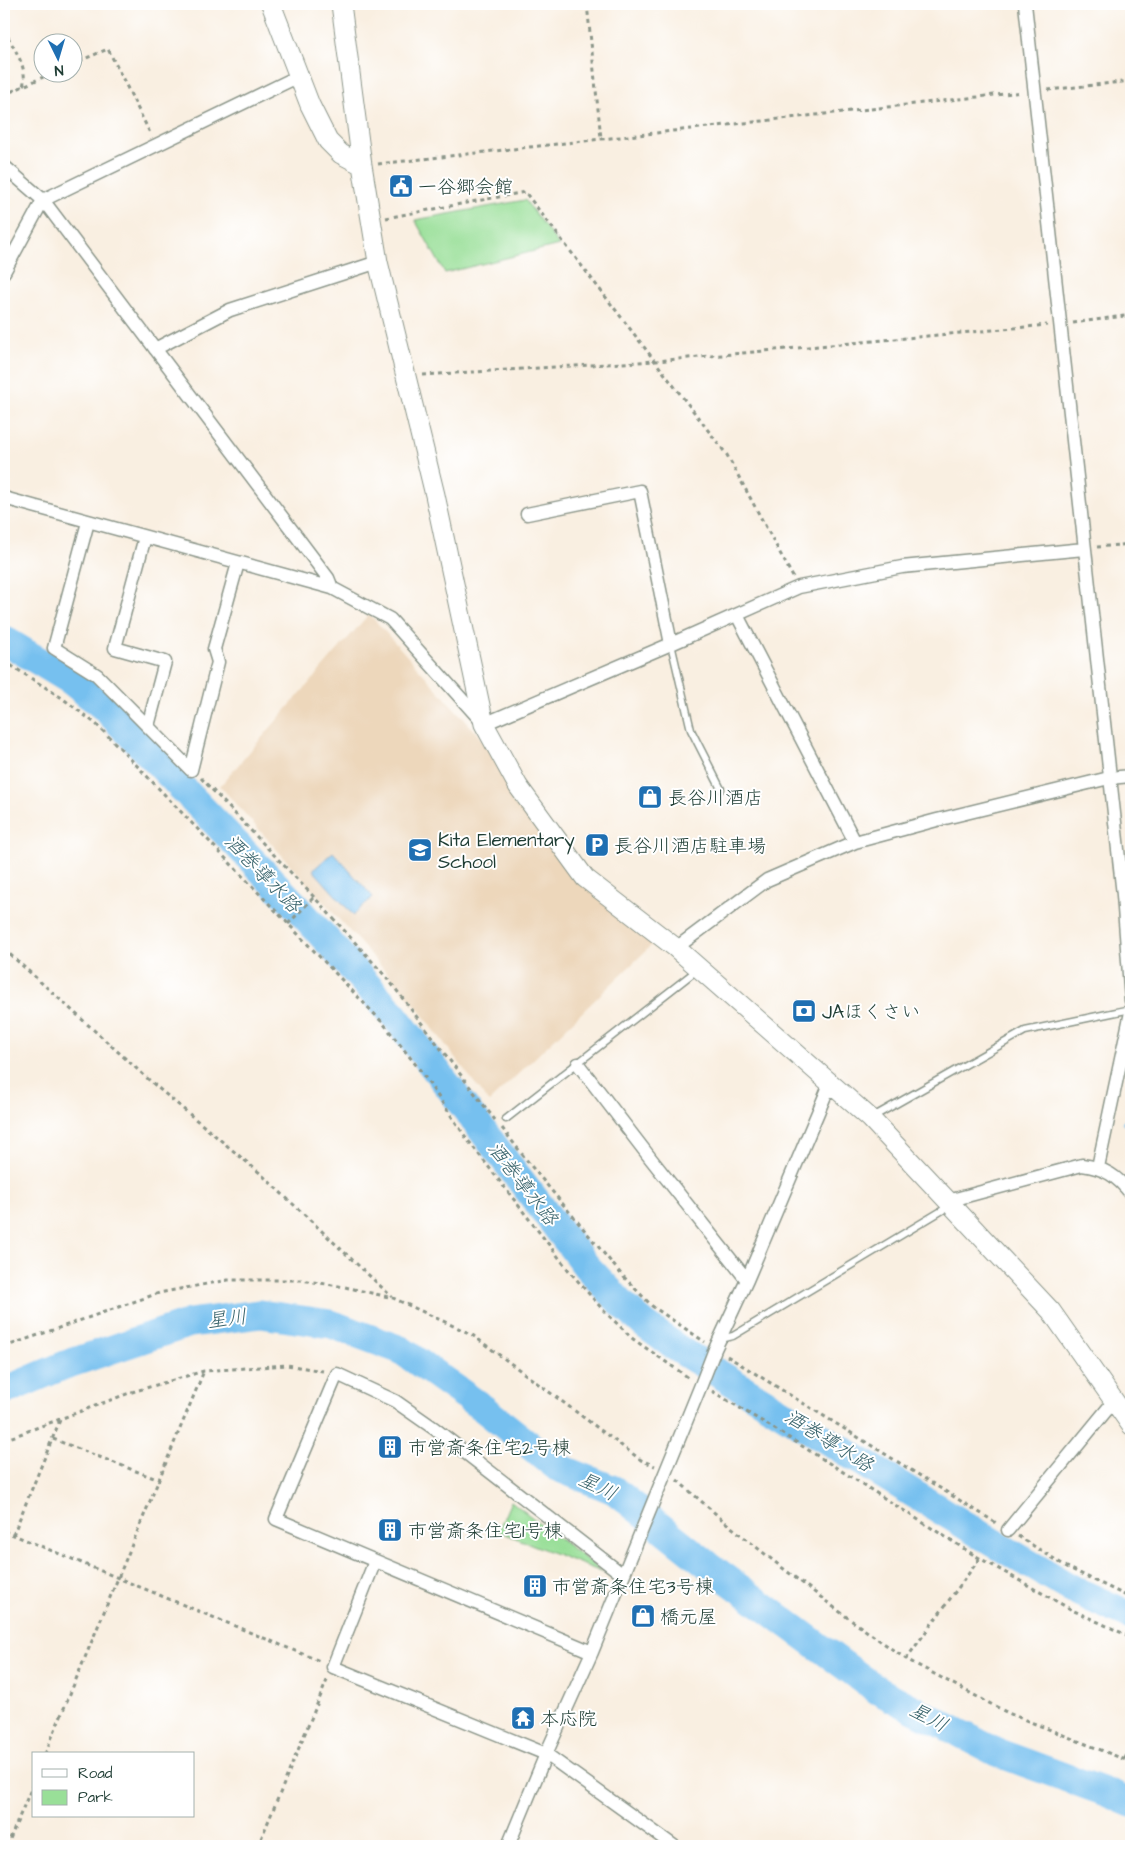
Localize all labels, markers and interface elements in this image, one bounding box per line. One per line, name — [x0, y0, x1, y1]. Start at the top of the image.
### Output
north arrow — [32, 32, 82, 82]
text: N — [54, 60, 64, 80]
public building icon: 一谷郷会館 — [388, 173, 414, 199]
place label: 一谷郷会館 — [418, 174, 513, 201]
shop icon: 長谷川酒店 — [637, 784, 663, 810]
place label: 長谷川酒店 — [668, 785, 763, 812]
place label: Kita Elementary School — [438, 827, 575, 876]
water label: 酒巻導水路 — [217, 828, 308, 920]
parking icon: 長谷川酒店駐車場 — [584, 832, 610, 858]
place label: 長谷川酒店駐車場 — [614, 833, 766, 860]
school or university icon: Kita Elementary School — [407, 837, 433, 863]
bank icon: JAほくさい — [791, 998, 817, 1024]
place label: JAほくさい — [822, 999, 920, 1026]
water label: 酒巻導水路 — [480, 1136, 565, 1232]
water label: 星川 — [206, 1303, 249, 1335]
water label: 酒巻導水路 — [779, 1402, 879, 1480]
building icon: 市営斎条住宅2号棟 — [377, 1434, 403, 1460]
place label: 市営斎条住宅2号棟 — [408, 1435, 571, 1462]
water label: 星川 — [573, 1466, 622, 1508]
building icon: 市営斎条住宅1号棟 — [377, 1517, 403, 1543]
place label: 市営斎条住宅1号棟 — [408, 1518, 562, 1545]
building icon: 市営斎条住宅3号棟 — [522, 1573, 548, 1599]
place label: 市営斎条住宅3号棟 — [552, 1574, 714, 1601]
shop icon: 橋元屋 — [630, 1603, 656, 1629]
place label: 橋元屋 — [660, 1604, 717, 1631]
water label: 星川 — [904, 1696, 953, 1740]
temple icon: 本応院 — [510, 1705, 536, 1731]
place label: 本応院 — [540, 1706, 597, 1733]
legend — [32, 1752, 195, 1818]
text: Road — [78, 1763, 113, 1784]
text: Park — [78, 1787, 113, 1808]

